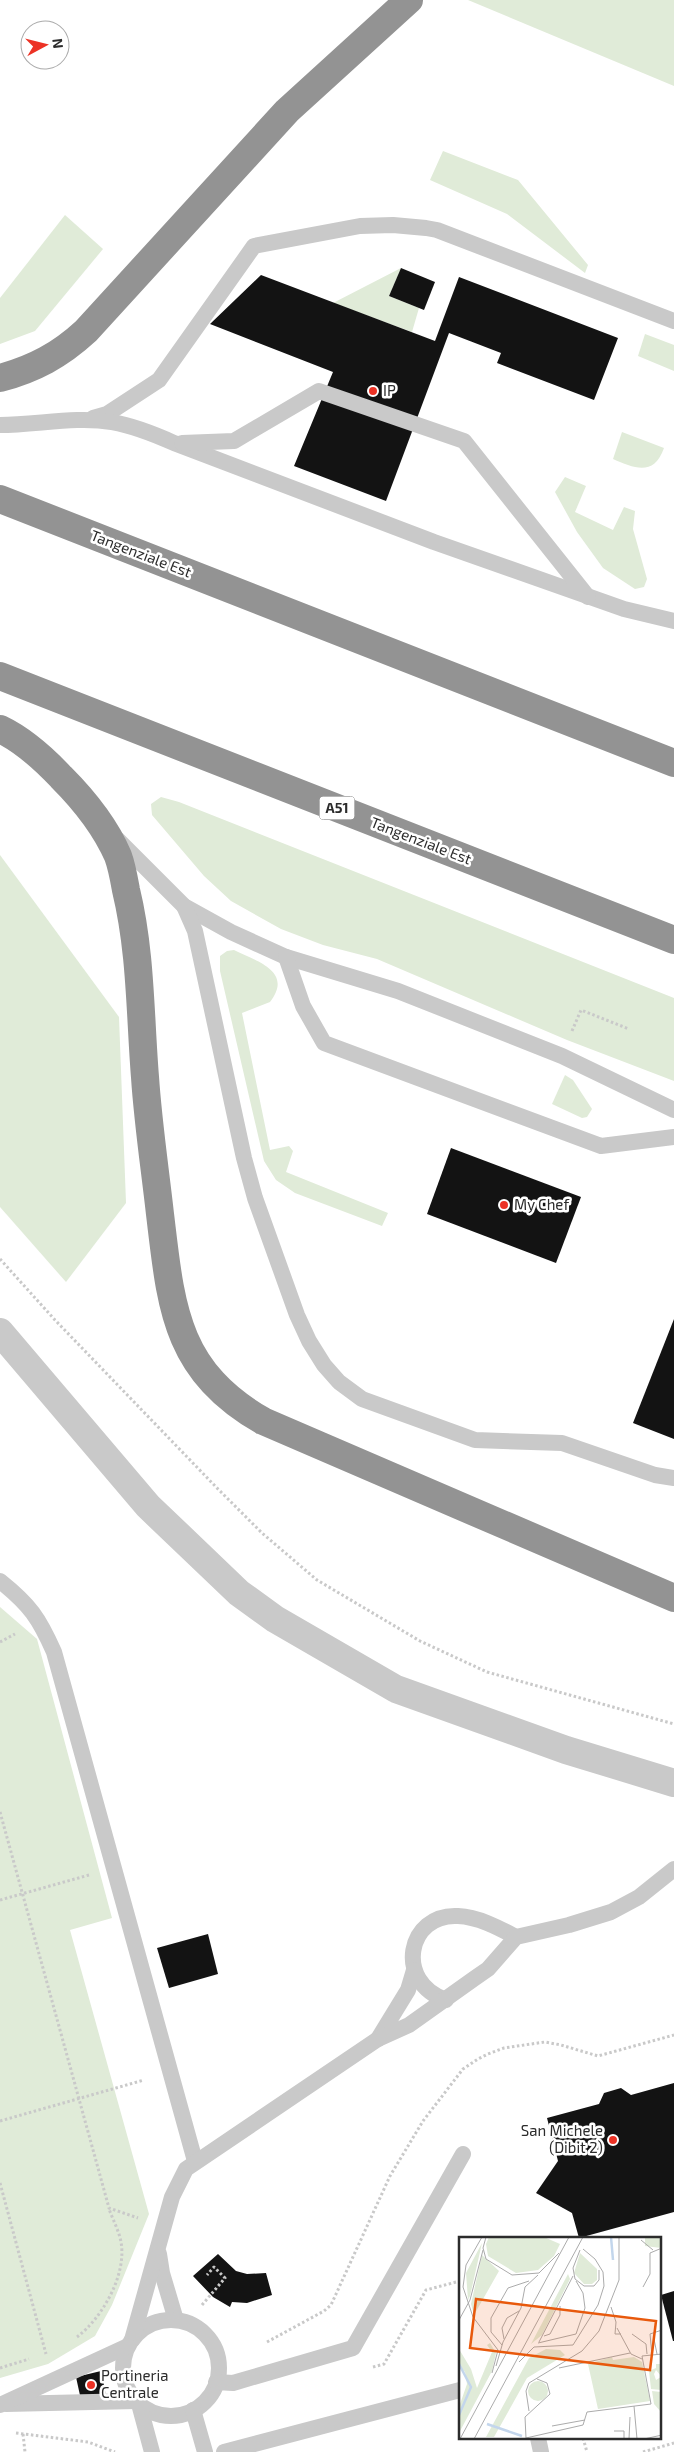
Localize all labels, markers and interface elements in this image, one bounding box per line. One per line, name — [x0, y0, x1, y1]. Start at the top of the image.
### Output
north arrow — [20, 20, 70, 70]
text: N — [49, 37, 67, 49]
place label: IP — [383, 381, 396, 399]
marker: IP — [367, 385, 379, 397]
street label: Tangenziale Est — [88, 526, 195, 581]
road number: A51 — [320, 796, 354, 820]
street label: Tangenziale Est — [368, 813, 475, 868]
place label: My Chef — [514, 1195, 569, 1213]
marker: My Chef — [498, 1199, 510, 1211]
place label: San Michele (Dibit 2) — [521, 2121, 603, 2156]
marker: San Michele (Dibit 2) — [607, 2134, 619, 2146]
inset map — [459, 2237, 662, 2440]
place label: Portineria Centrale — [101, 2366, 168, 2401]
marker: Portineria Centrale — [85, 2379, 97, 2391]

